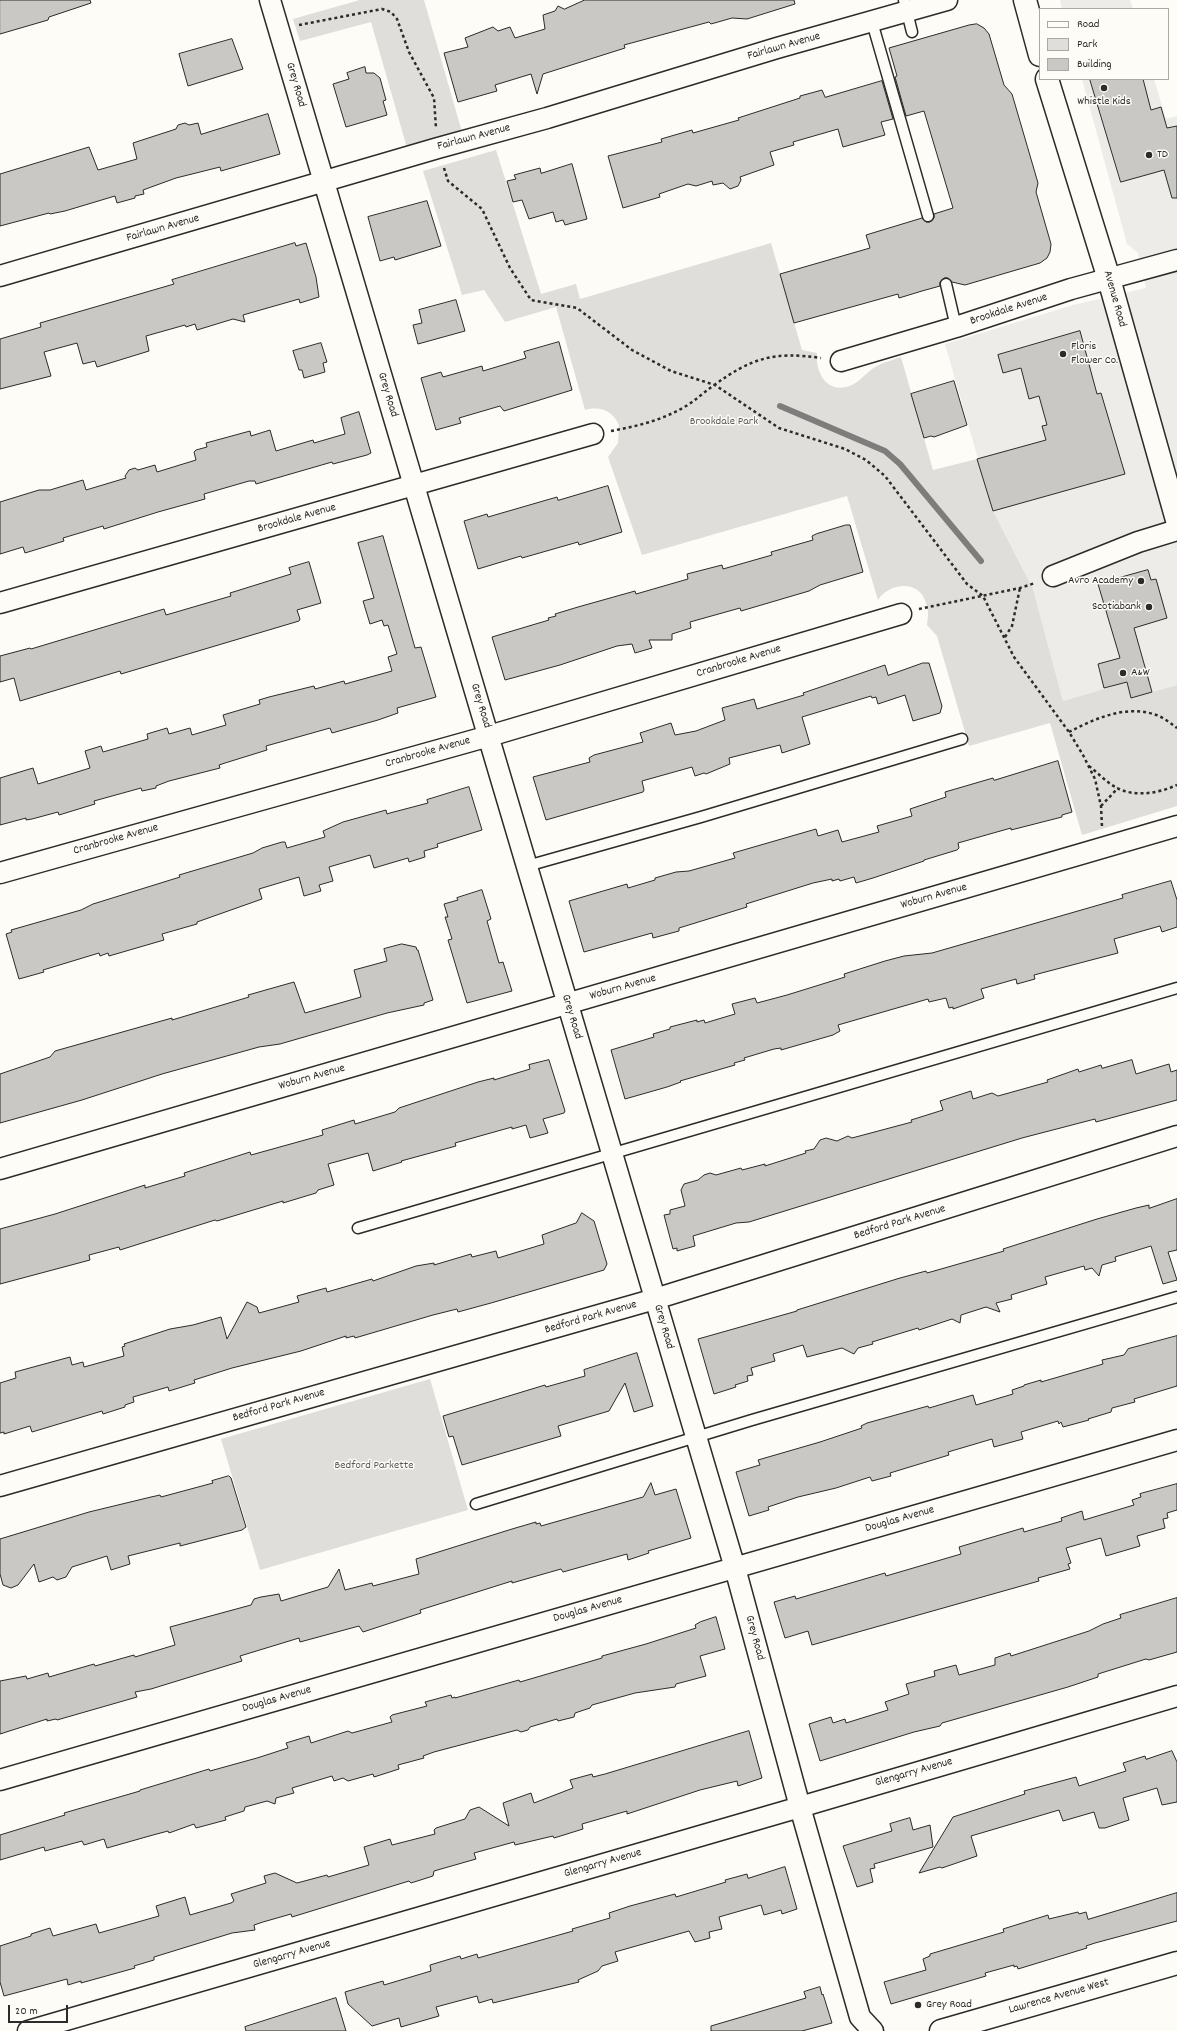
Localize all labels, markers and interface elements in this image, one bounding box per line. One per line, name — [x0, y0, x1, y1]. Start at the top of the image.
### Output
legend — [1039, 8, 1169, 80]
text: Road — [1077, 16, 1099, 33]
street label: Fairlawn Avenue — [746, 30, 822, 64]
text: Park — [1077, 36, 1097, 53]
text: Building — [1077, 56, 1112, 73]
street label: Grey Road — [282, 61, 308, 109]
marker: Whistle Kids — [1099, 83, 1109, 93]
place label: Whistle Kids — [1077, 95, 1131, 109]
street label: Fairlawn Avenue — [436, 121, 512, 155]
place label: TD — [1157, 148, 1168, 162]
marker: TD — [1144, 150, 1154, 160]
street label: Fairlawn Avenue — [125, 212, 201, 246]
street label: Avenue Road — [1099, 269, 1129, 329]
street label: Brookdale Avenue — [968, 291, 1050, 329]
place label: Floris Flower Co. — [1071, 340, 1118, 368]
marker: Floris Flower Co. — [1058, 349, 1068, 359]
street label: Grey Road — [373, 371, 401, 419]
park label: Brookdale Park — [690, 415, 758, 429]
street label: Brookdale Avenue — [256, 501, 338, 537]
place label: Avro Academy — [1068, 574, 1133, 588]
marker: Avro Academy — [1136, 576, 1146, 586]
place label: Scotiabank — [1092, 600, 1141, 614]
marker: Scotiabank — [1144, 602, 1154, 612]
street label: Cranbrooke Avenue — [695, 642, 783, 682]
place label: A&W — [1131, 666, 1150, 680]
marker: A&W — [1118, 668, 1128, 678]
street label: Grey Road — [466, 682, 494, 730]
street label: Cranbrooke Avenue — [384, 734, 472, 772]
street label: Cranbrooke Avenue — [72, 821, 160, 859]
street label: Woburn Avenue — [899, 881, 969, 913]
street label: Woburn Avenue — [588, 972, 658, 1004]
street label: Grey Road — [557, 993, 585, 1041]
street label: Woburn Avenue — [277, 1062, 347, 1094]
street label: Bedford Park Avenue — [852, 1202, 948, 1244]
street label: Bedford Park Avenue — [543, 1298, 639, 1338]
street label: Grey Road — [650, 1303, 676, 1351]
street label: Bedford Park Avenue — [231, 1386, 327, 1426]
park label: Bedford Parkette — [335, 1459, 413, 1473]
street label: Douglas Avenue — [864, 1503, 936, 1537]
street label: Douglas Avenue — [552, 1593, 624, 1627]
street label: Grey Road — [741, 1614, 767, 1662]
street label: Douglas Avenue — [241, 1683, 313, 1717]
street label: Glengarry Avenue — [874, 1755, 954, 1791]
street label: Glengarry Avenue — [563, 1846, 643, 1882]
street label: Glengarry Avenue — [252, 1937, 332, 1973]
street label: Lawrence Avenue West — [1007, 1976, 1111, 2018]
scale bar — [10, 1997, 70, 2023]
place label: Grey Road — [926, 1998, 972, 2012]
marker: Grey Road — [913, 2000, 923, 2010]
text: 20 m — [15, 2003, 38, 2020]

